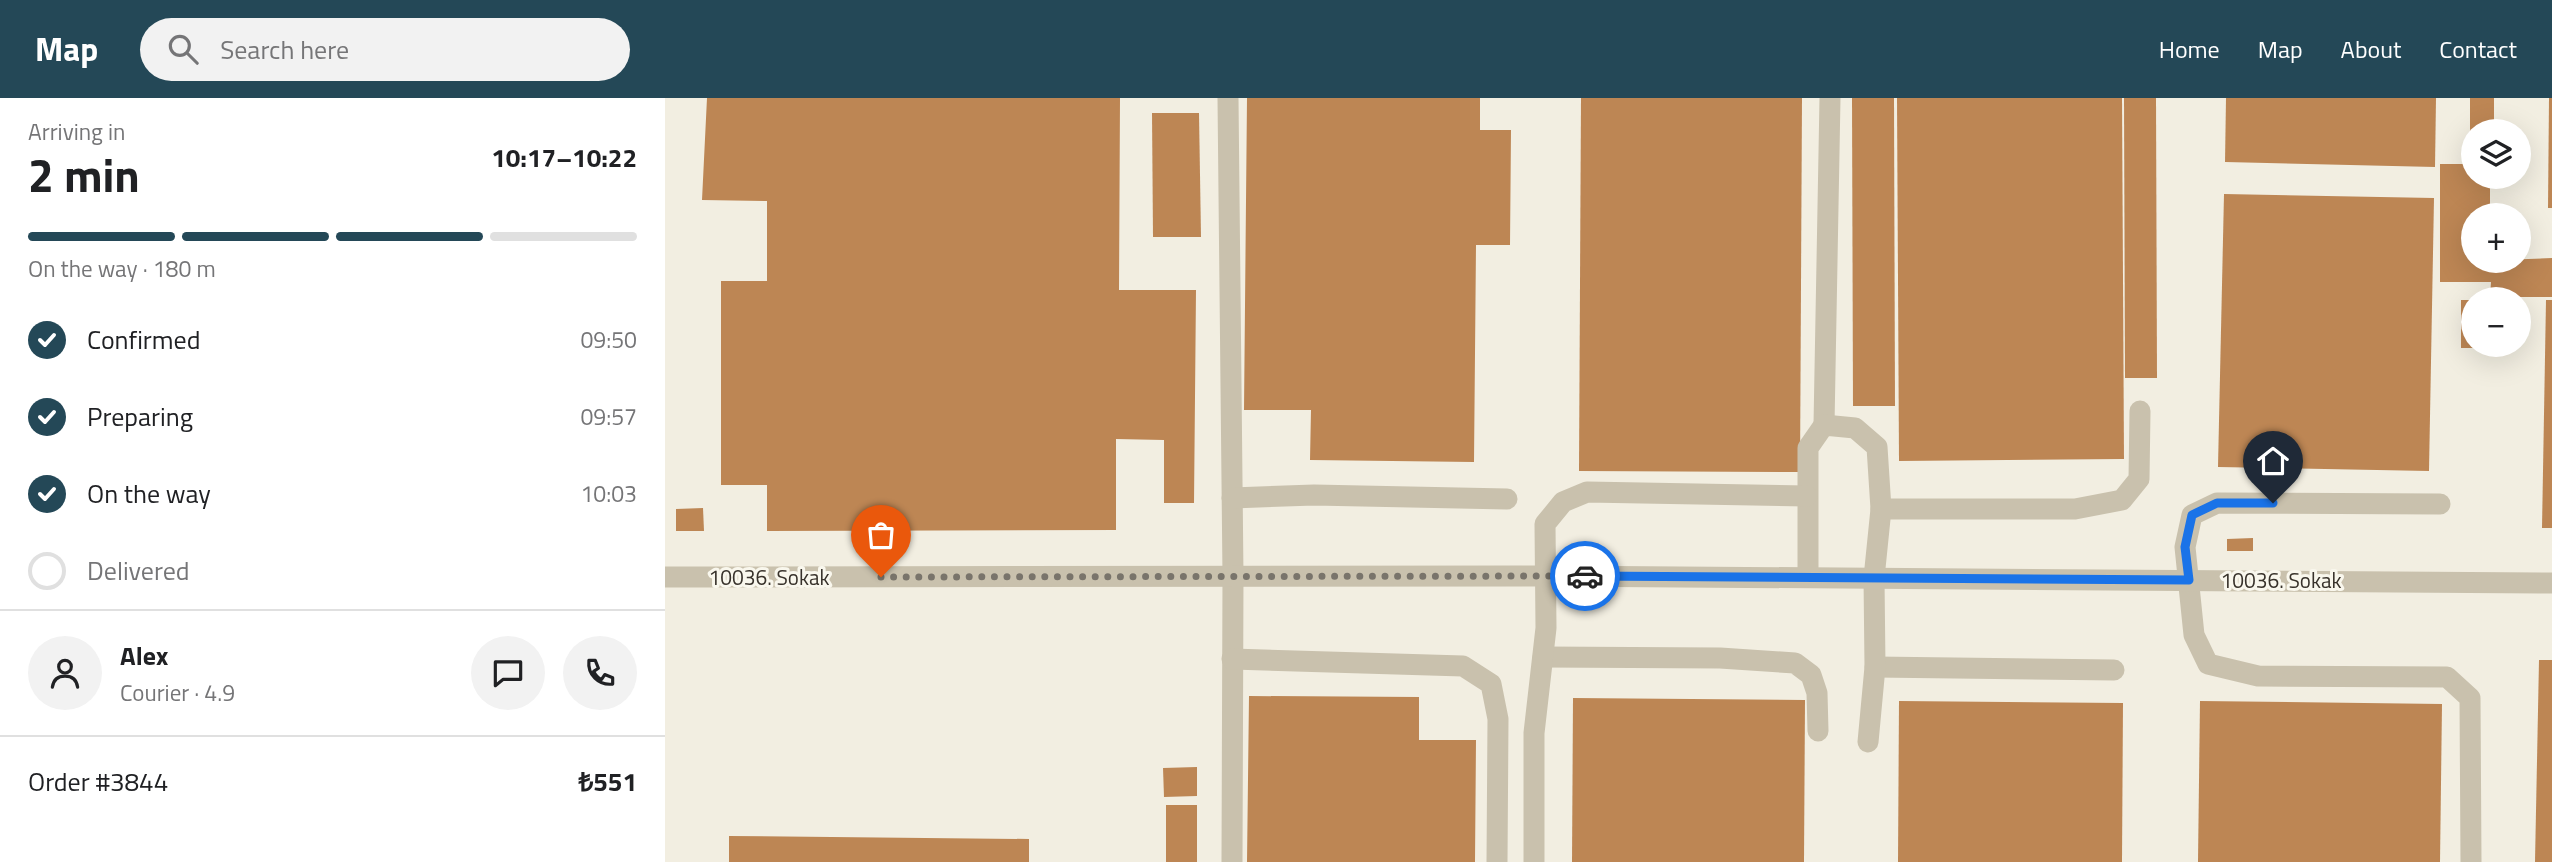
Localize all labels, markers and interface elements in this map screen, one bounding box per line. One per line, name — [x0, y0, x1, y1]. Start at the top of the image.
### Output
search box — [140, 18, 630, 81]
text: Map — [35, 24, 98, 74]
icon: search — [164, 30, 202, 68]
text: Search here — [220, 30, 349, 69]
text: Home — [2159, 31, 2220, 67]
text: Map — [2258, 31, 2303, 67]
text: About — [2341, 31, 2401, 67]
text: Contact — [2439, 31, 2517, 67]
text: Arriving in — [28, 114, 125, 149]
map controls — [2461, 119, 2531, 357]
button: layers — [2461, 119, 2531, 189]
text: 10:17–10:22 — [491, 138, 637, 177]
text: 2 min — [28, 140, 140, 210]
button: + — [2461, 203, 2531, 273]
text: On the way · 180 m — [28, 251, 216, 286]
button: − — [2461, 287, 2531, 357]
text: Confirmed — [87, 320, 201, 359]
icon: check — [28, 321, 66, 359]
text: 09:50 — [580, 322, 637, 357]
text: Preparing — [87, 397, 193, 436]
icon: check — [28, 398, 66, 436]
text: 09:57 — [580, 399, 637, 434]
pin — [2243, 431, 2303, 503]
icon: home — [2254, 442, 2292, 480]
text: On the way — [87, 474, 211, 513]
icon: check — [28, 475, 66, 513]
text: 10:03 — [580, 476, 637, 511]
pin — [851, 505, 911, 577]
icon: bag — [862, 516, 900, 554]
courier — [1550, 541, 1620, 611]
text: Delivered — [87, 551, 190, 590]
icon: car — [1566, 557, 1604, 595]
street label: 10036. Sokak — [708, 561, 830, 593]
street label: 10036. Sokak — [2220, 564, 2342, 596]
button: person — [28, 636, 102, 710]
text: Alex — [120, 636, 168, 675]
button: chat — [471, 636, 545, 710]
button: phone — [563, 636, 637, 710]
text: Courier · 4.9 — [120, 675, 235, 710]
text: Order #3844 — [28, 762, 168, 801]
text: ₺551 — [578, 762, 637, 801]

